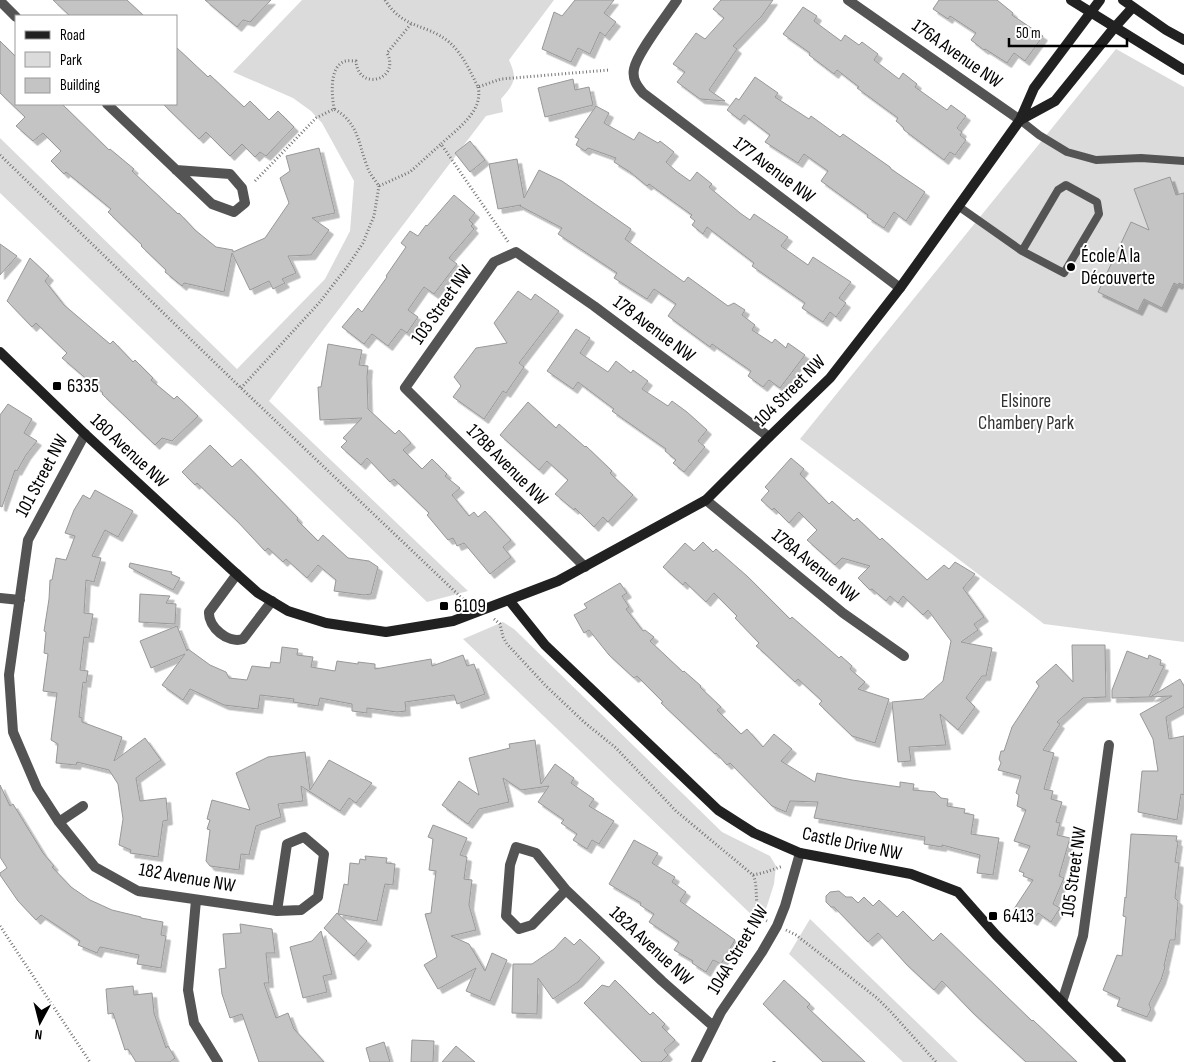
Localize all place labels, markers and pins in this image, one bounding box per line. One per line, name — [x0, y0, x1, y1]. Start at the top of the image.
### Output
place label: École À la Découverte — [1081, 245, 1155, 290]
marker: École À la Découverte — [1065, 261, 1077, 273]
place label: 6335 — [67, 375, 99, 398]
marker: 6335 — [51, 380, 63, 392]
place label: 6109 — [454, 595, 486, 618]
marker: 6109 — [438, 600, 450, 612]
place label: 6413 — [1003, 905, 1034, 928]
marker: 6413 — [987, 910, 999, 922]

